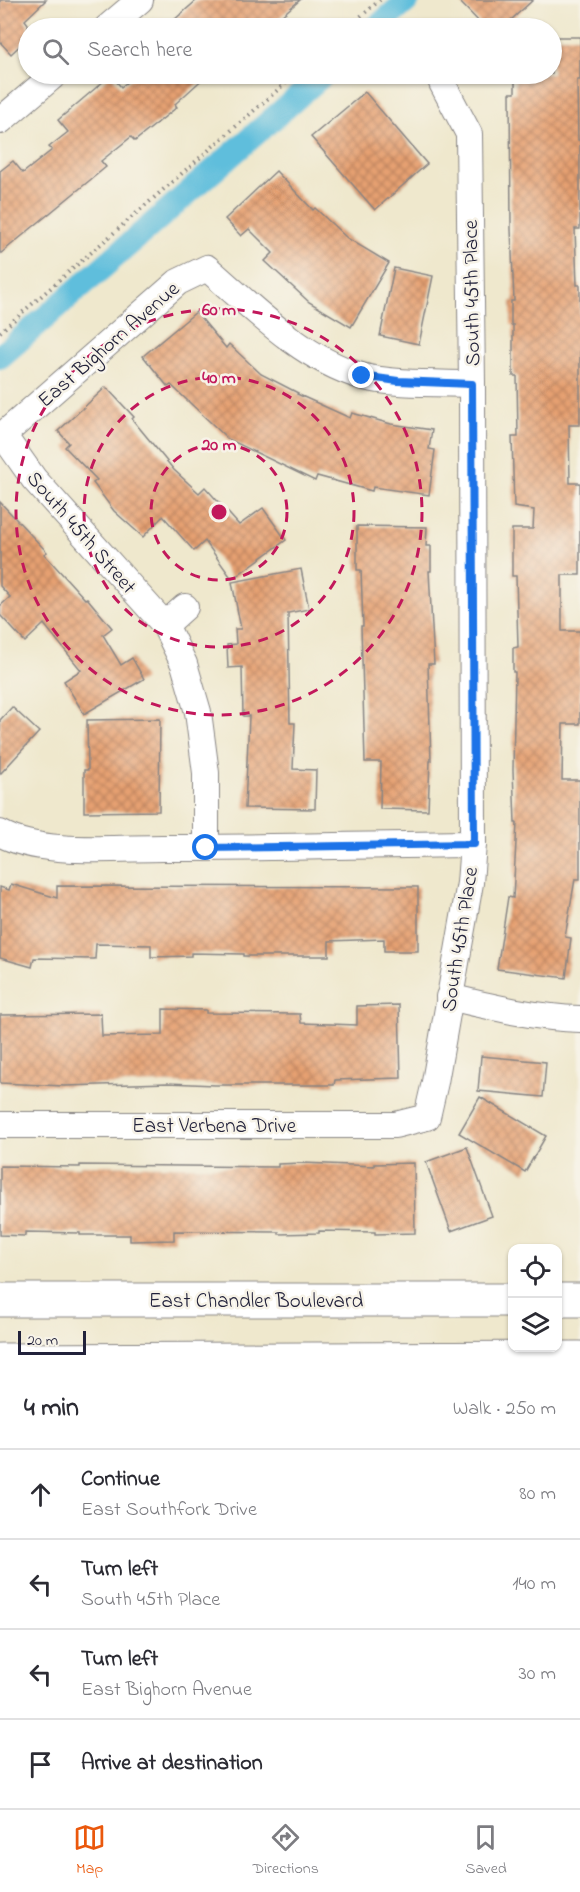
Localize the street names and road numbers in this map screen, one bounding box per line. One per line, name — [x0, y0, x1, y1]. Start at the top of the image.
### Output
street label: South 45th Place — [457, 219, 489, 366]
street label: East Bighorn Avenue — [32, 275, 189, 417]
street label: South 45th Street — [18, 465, 142, 601]
street label: South 45th Place — [435, 864, 487, 1014]
street label: East Verbena Drive — [132, 1112, 297, 1142]
street label: East Chandler Boulevard — [149, 1287, 363, 1317]

